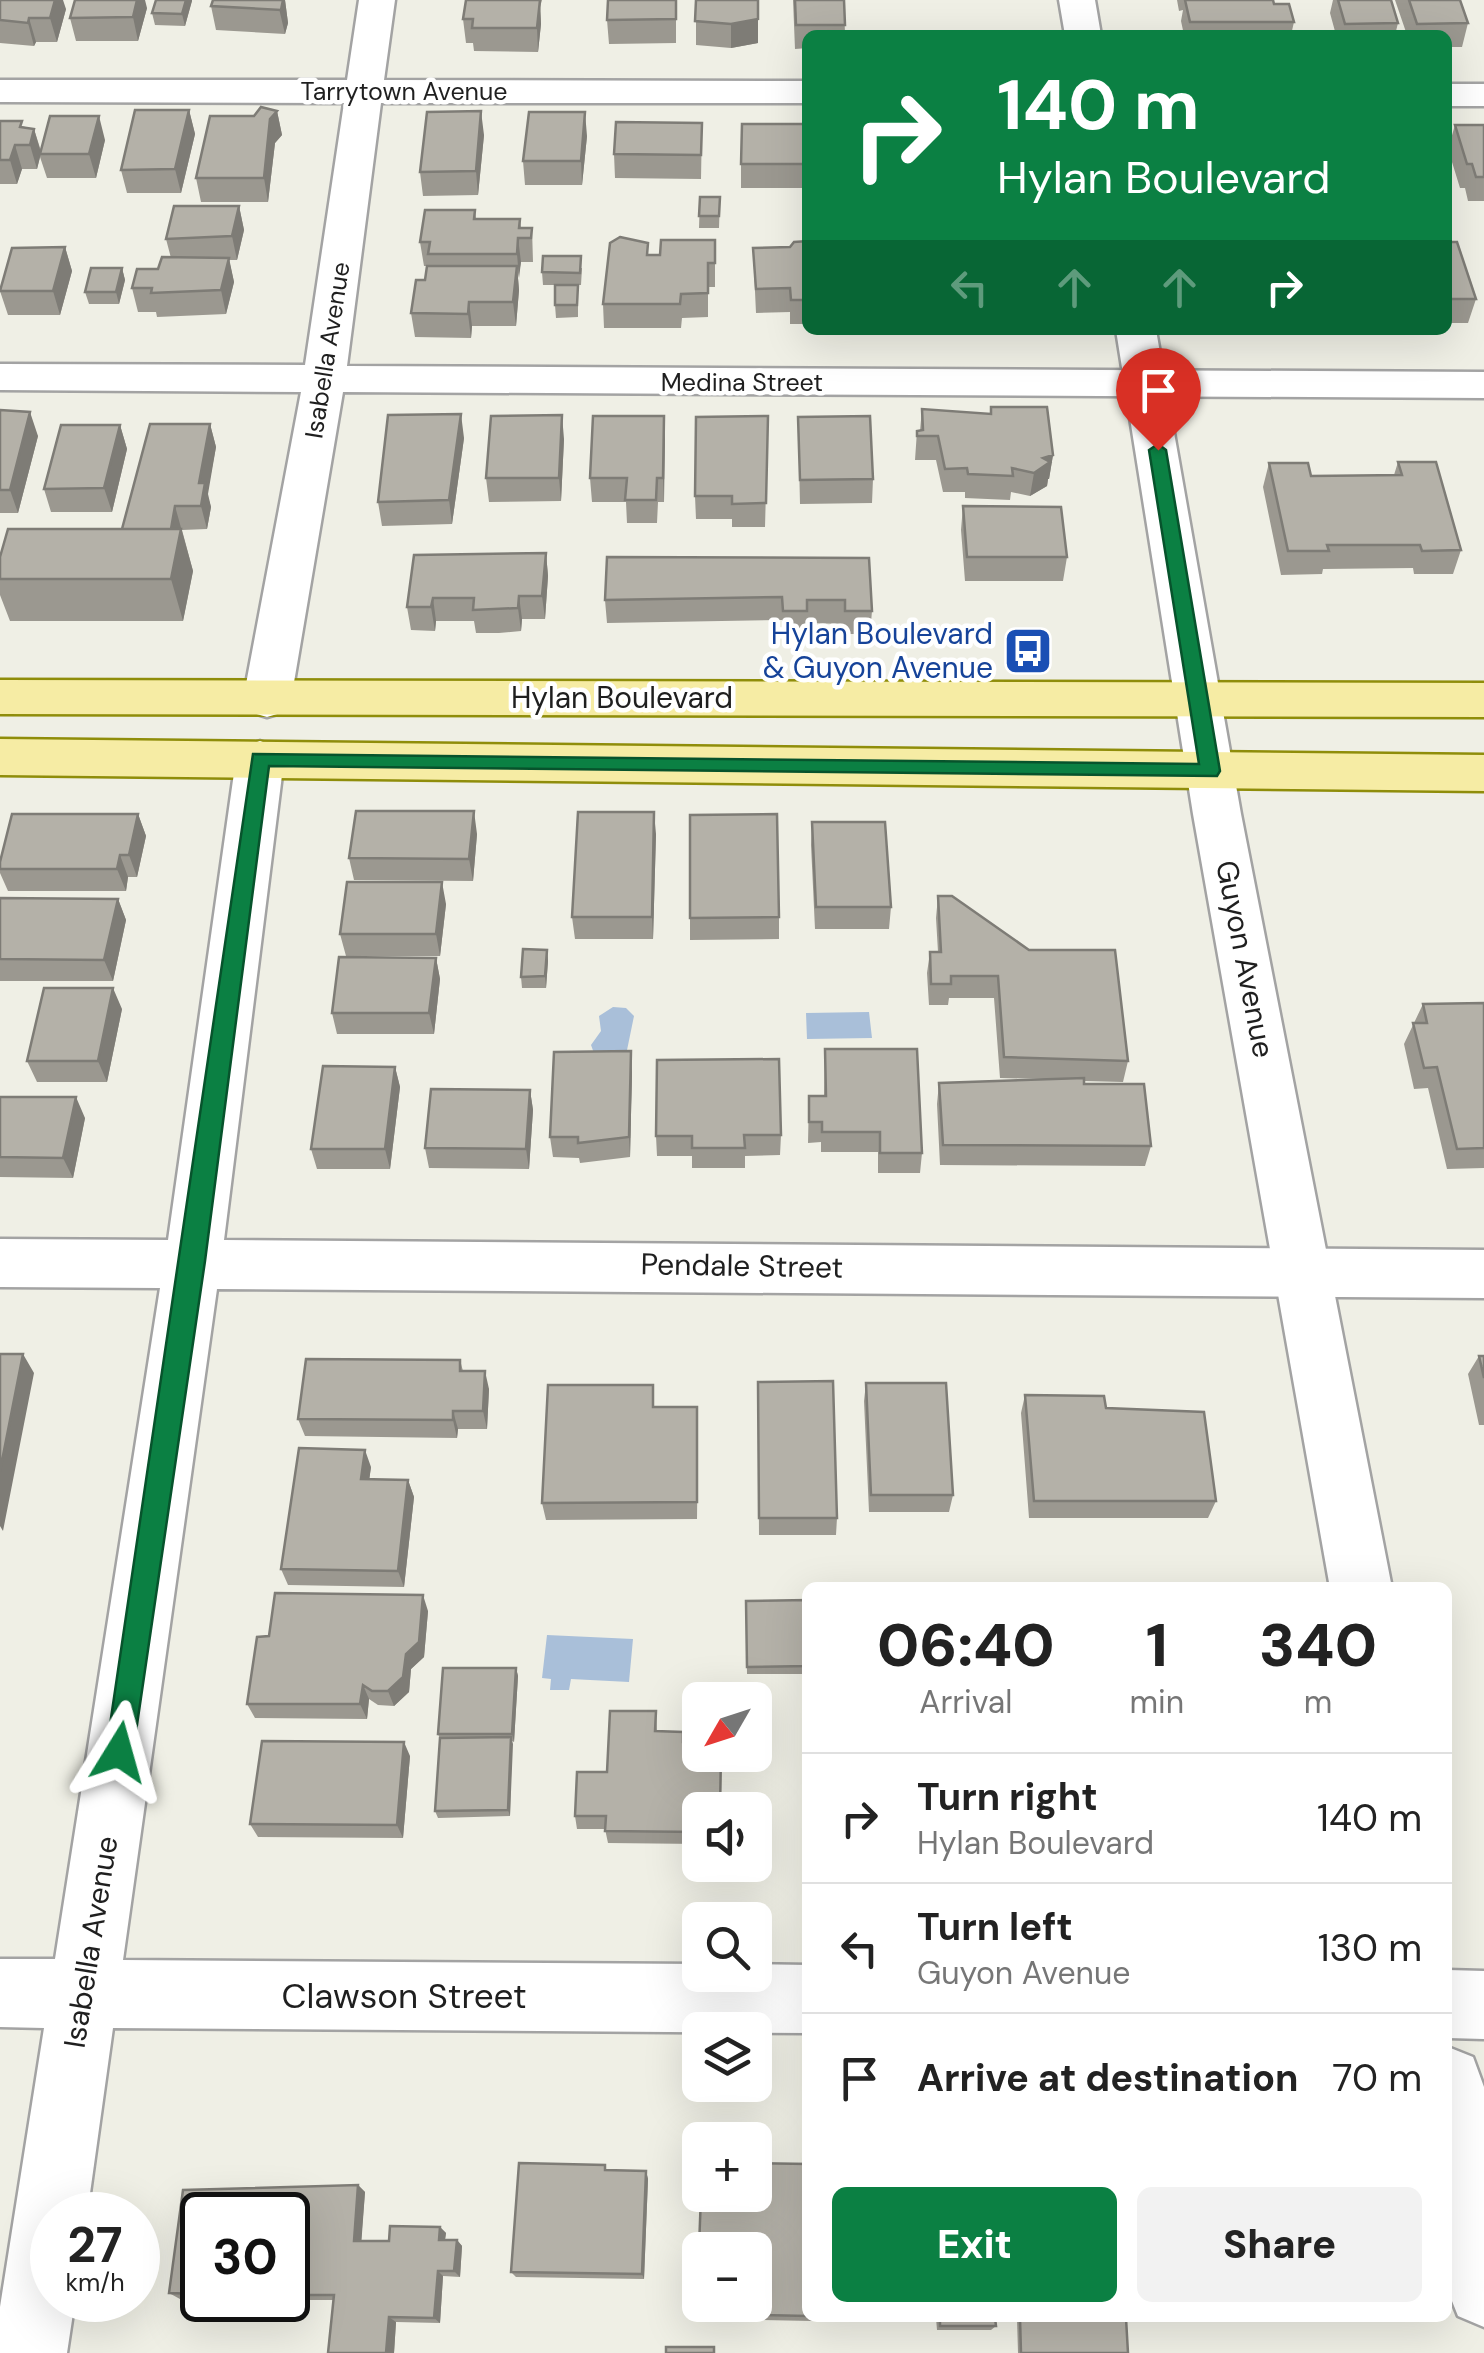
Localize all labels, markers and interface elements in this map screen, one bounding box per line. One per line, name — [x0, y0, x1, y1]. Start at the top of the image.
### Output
text: 140 m — [997, 60, 1200, 151]
icon: right — [832, 70, 962, 200]
street label: Tarrytown Avenue — [300, 75, 508, 108]
text: Hylan Boulevard — [997, 148, 1330, 207]
street label: Isabella Avenue — [297, 259, 358, 441]
icon: left — [942, 260, 997, 315]
icon: ahead — [1047, 260, 1102, 315]
icon: ahead — [1152, 260, 1207, 315]
icon: right — [1257, 260, 1312, 315]
pin — [1116, 348, 1201, 451]
icon: arrive — [1131, 363, 1186, 418]
street label: Medina Street — [661, 366, 823, 399]
place label: Hylan Boulevard & Guyon Avenue — [763, 614, 993, 687]
bus stop icon: Hylan Boulevard & Guyon Avenue — [1002, 625, 1054, 677]
street label: Hylan Boulevard — [511, 678, 733, 717]
street label: Guyon Avenue — [1207, 857, 1284, 1061]
street label: Pendale Street — [640, 1244, 844, 1287]
text: 06:40 — [877, 1606, 1055, 1685]
text: 1 — [1146, 1606, 1168, 1685]
text: 340 — [1259, 1606, 1377, 1685]
text: Arrival — [919, 1681, 1012, 1723]
text: min — [1130, 1681, 1184, 1723]
text: m — [1304, 1681, 1332, 1723]
north arrow — [682, 1682, 772, 1772]
map controls — [682, 1682, 772, 2322]
position arrow — [67, 1700, 171, 1804]
text: Turn right — [917, 1772, 1098, 1822]
icon: right — [832, 1791, 887, 1846]
button: sound — [682, 1792, 772, 1882]
text: 140 m — [1317, 1793, 1422, 1843]
text: Hylan Boulevard — [917, 1822, 1154, 1864]
street label: Isabella Avenue — [55, 1833, 126, 2051]
button: search — [682, 1902, 772, 1992]
text: Turn left — [917, 1902, 1073, 1952]
icon: left — [832, 1921, 887, 1976]
text: 130 m — [1318, 1923, 1422, 1973]
text: Guyon Avenue — [917, 1952, 1130, 1994]
street label: Clawson Street — [281, 1973, 527, 2019]
button: layers — [682, 2012, 772, 2102]
icon: arrive — [832, 2051, 887, 2106]
text: Arrive at destination — [917, 2053, 1299, 2103]
text: 70 m — [1332, 2053, 1422, 2103]
button: + — [682, 2122, 772, 2212]
button: Exit — [832, 2187, 1117, 2302]
button: Share — [1137, 2187, 1422, 2302]
speed limit sign: 30 — [180, 2192, 310, 2322]
text: 27 — [67, 2212, 123, 2278]
button: − — [682, 2232, 772, 2322]
text: km/h — [65, 2266, 125, 2299]

